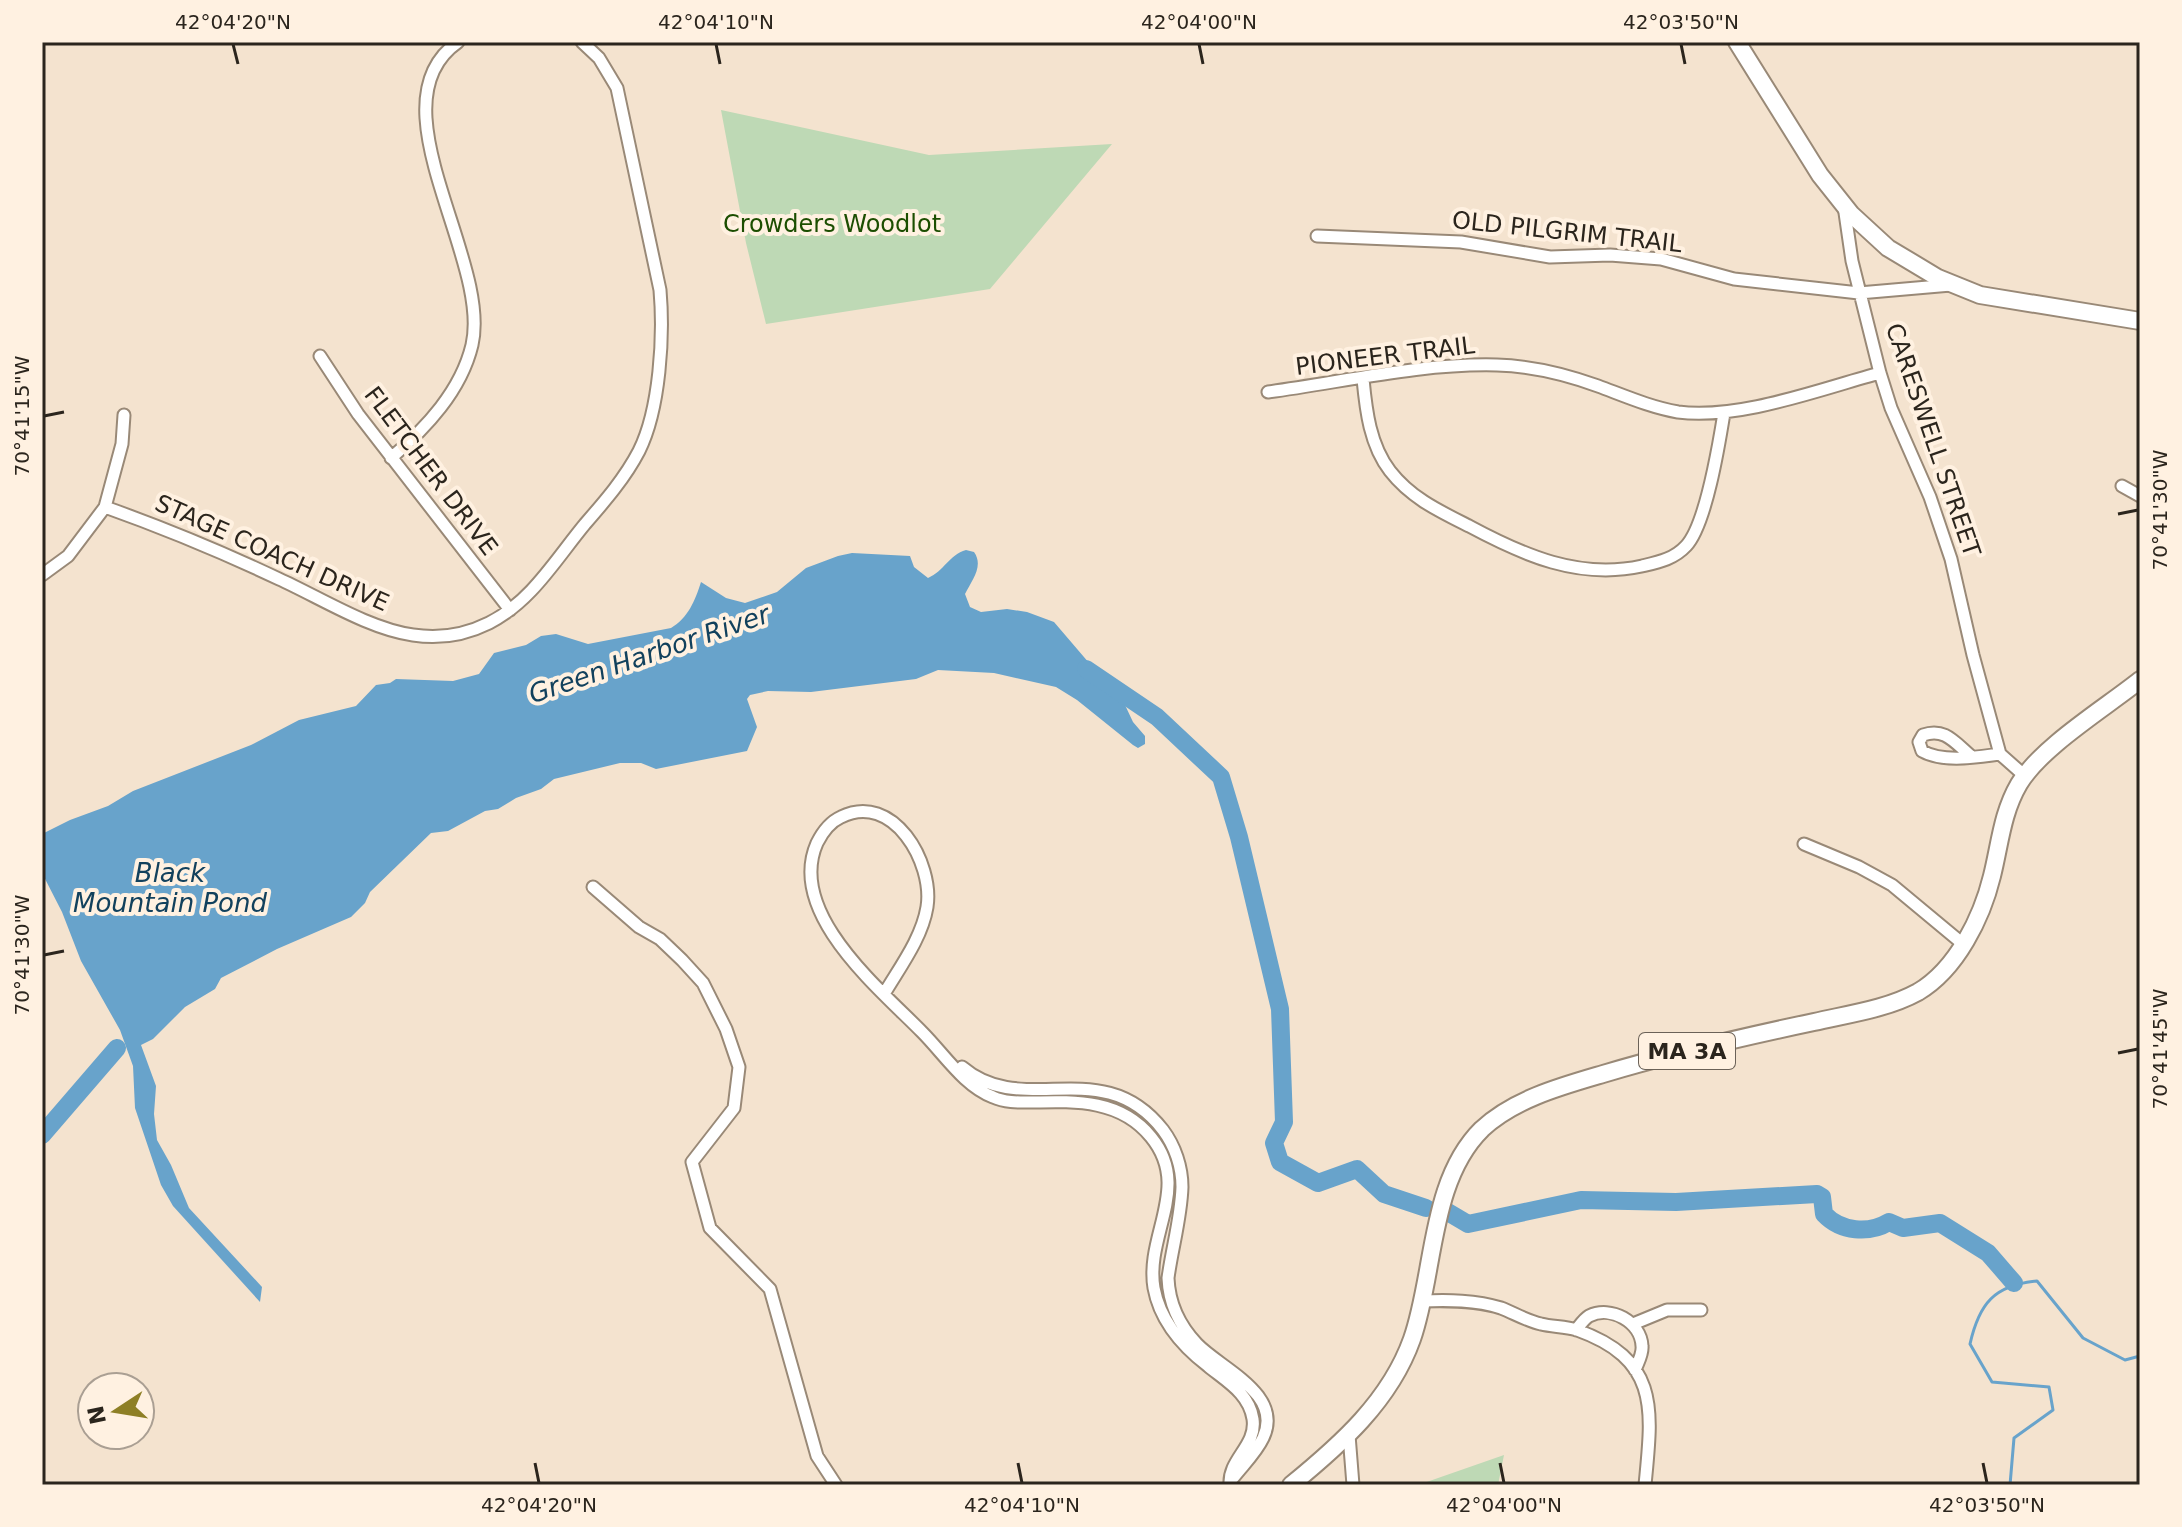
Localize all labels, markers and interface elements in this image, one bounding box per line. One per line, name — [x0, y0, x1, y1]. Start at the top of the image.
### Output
text: 42°04'20"N — [175, 10, 291, 34]
text: 42°04'10"N — [658, 10, 774, 34]
text: 42°04'00"N — [1141, 10, 1257, 34]
text: 42°03'50"N — [1623, 10, 1739, 34]
street label: OLD PILGRIM TRAIL — [1451, 206, 1684, 258]
park label: Crowders Woodlot — [723, 210, 941, 238]
street label: CARESWELL STREET — [1880, 320, 1986, 561]
street label: PIONEER TRAIL — [1294, 331, 1477, 381]
text: 70°41'15"W — [10, 355, 34, 476]
street label: FLETCHER DRIVE — [359, 381, 503, 561]
text: 70°41'30"W — [2148, 449, 2172, 570]
street label: STAGE COACH DRIVE — [151, 489, 393, 617]
water label: Green Harbor River — [525, 598, 775, 709]
water label: Black Mountain Pond — [73, 858, 267, 918]
text: 70°41'30"W — [10, 894, 34, 1015]
text: 70°41'45"W — [2148, 988, 2172, 1109]
road number: MA 3A — [1639, 1033, 1735, 1069]
north arrow — [76, 1371, 156, 1451]
text: N — [83, 1403, 111, 1427]
text: 42°04'20"N — [481, 1493, 597, 1517]
text: 42°04'10"N — [964, 1493, 1080, 1517]
text: 42°04'00"N — [1446, 1493, 1562, 1517]
text: 42°03'50"N — [1929, 1493, 2045, 1517]

